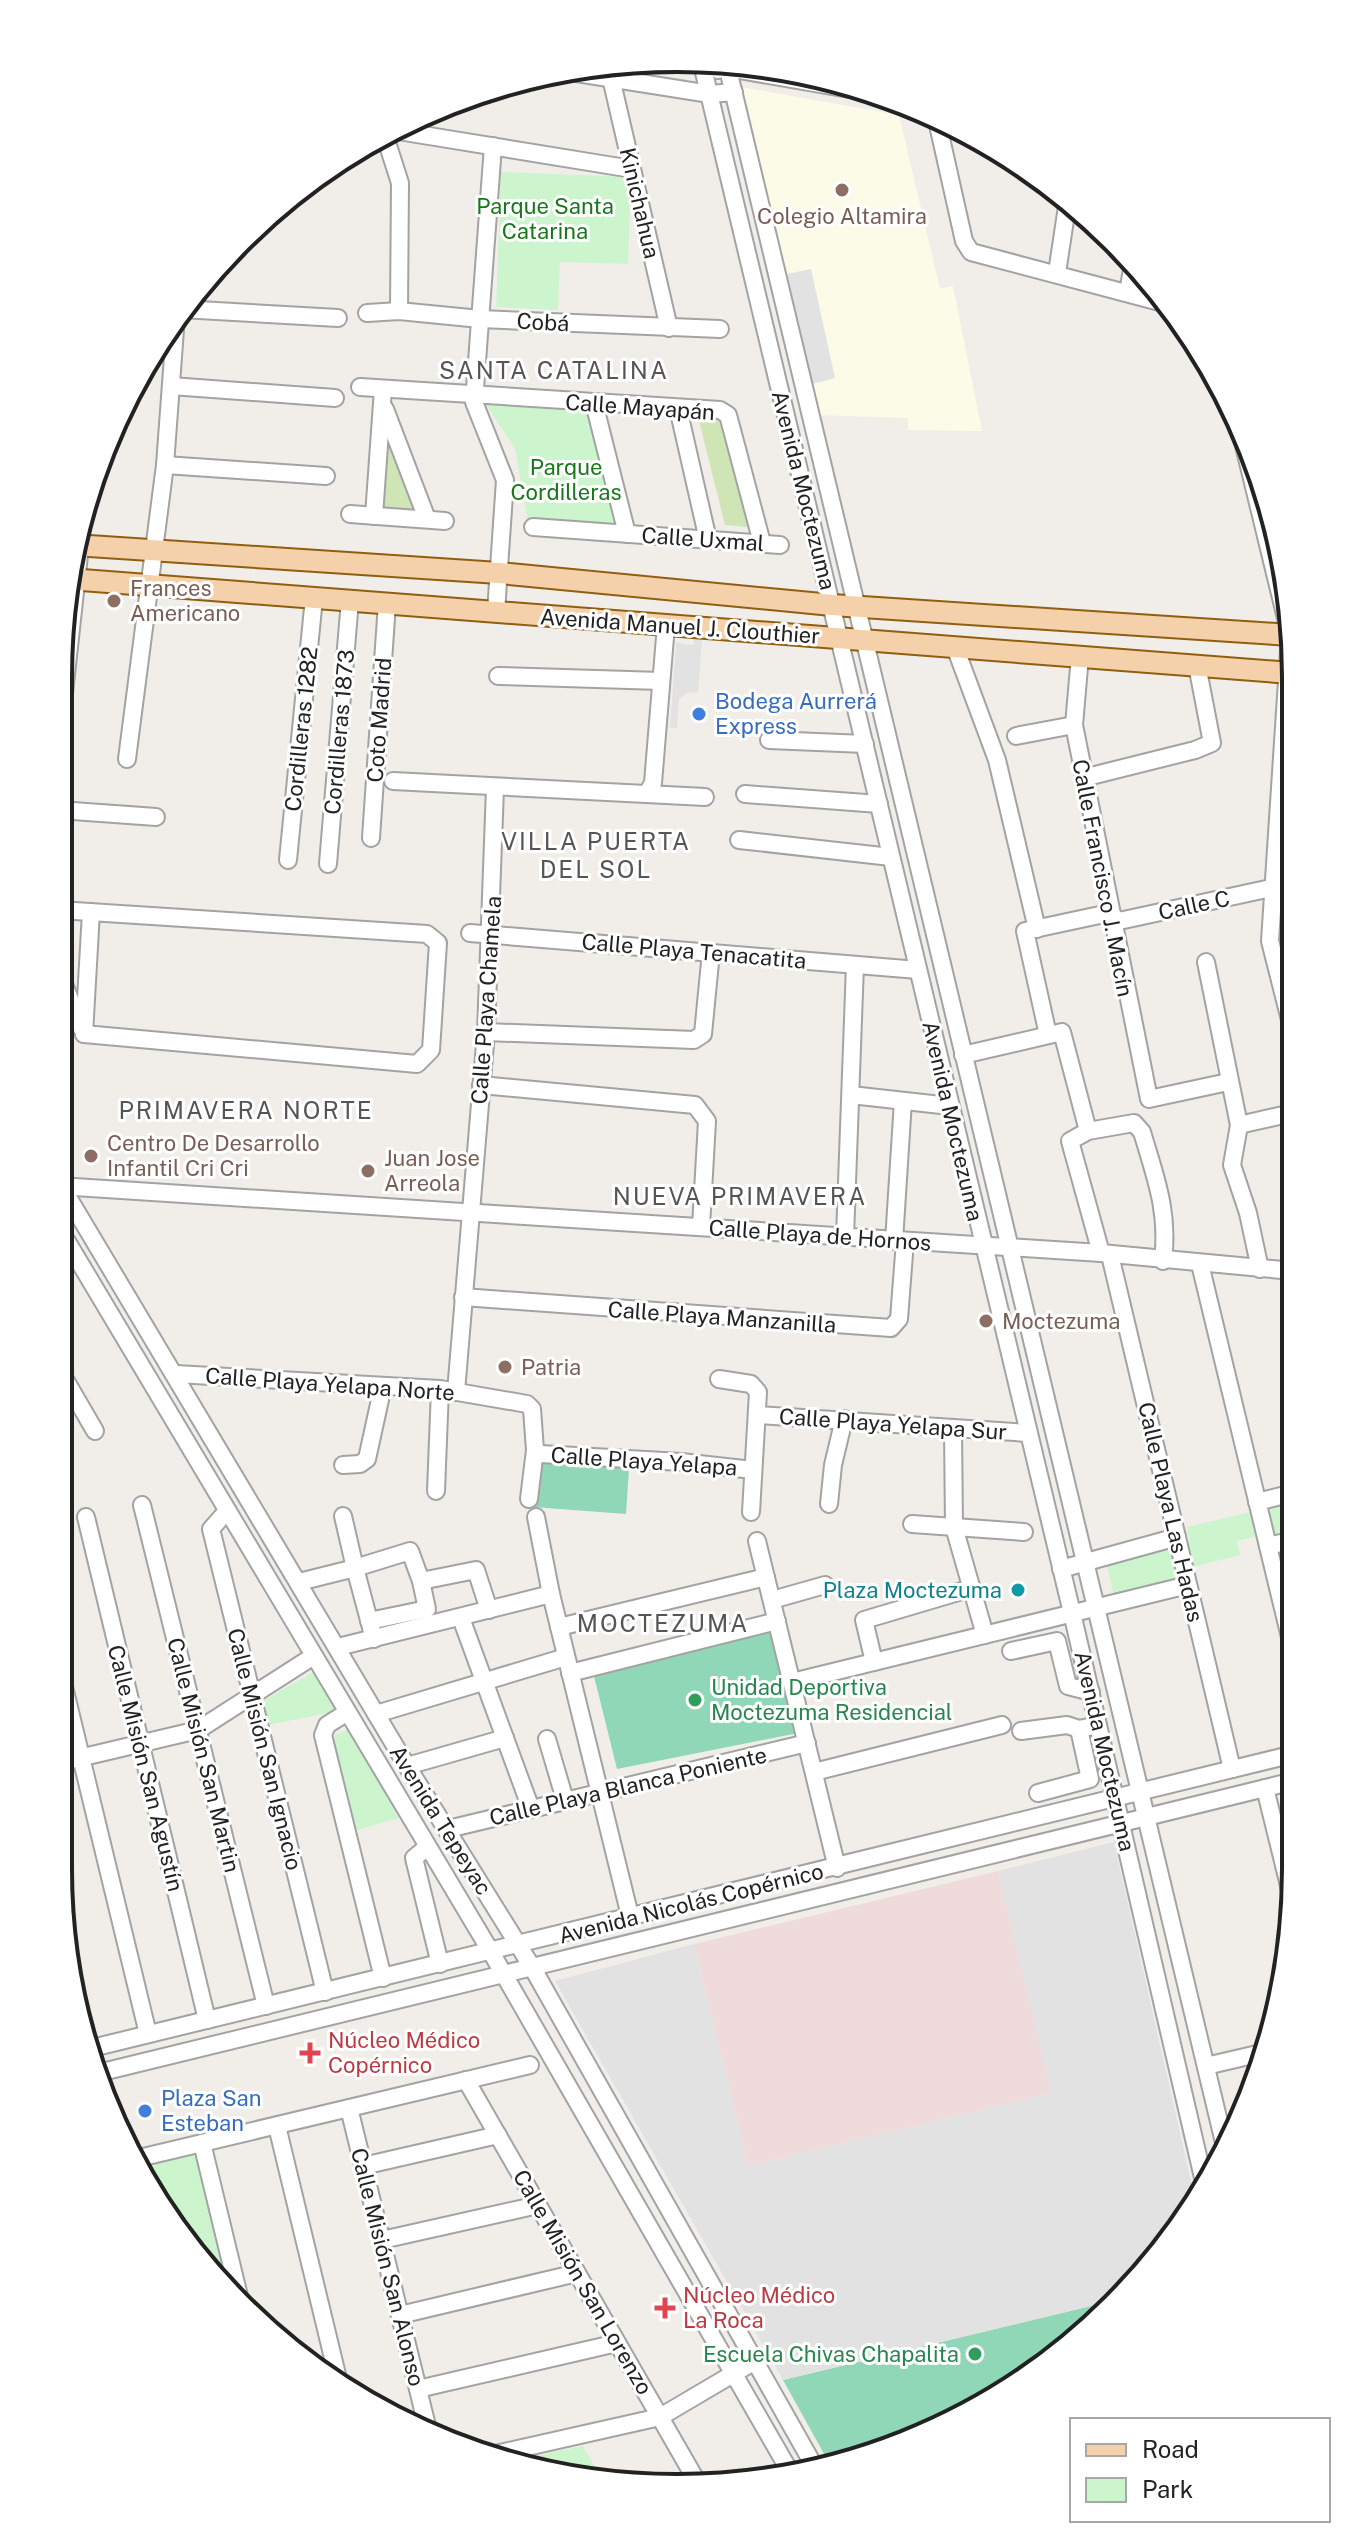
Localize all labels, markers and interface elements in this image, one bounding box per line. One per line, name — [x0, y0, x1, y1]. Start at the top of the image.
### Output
street label: Kinichahua — [615, 145, 665, 261]
marker: Colegio Altamira — [833, 181, 851, 199]
park label: Parque Santa Catarina — [476, 193, 614, 244]
place label: Colegio Altamira — [757, 203, 927, 229]
street label: Cobá — [516, 308, 570, 336]
district label: SANTA CATALINA — [439, 356, 669, 384]
street label: Avenida Moctezuma — [767, 388, 841, 592]
street label: Calle Mayapán — [564, 389, 716, 425]
park label: Parque Cordilleras — [510, 454, 622, 505]
street label: Calle Uxmal — [641, 522, 765, 556]
place label: Frances Americano — [130, 575, 240, 626]
marker: Frances Americano — [105, 592, 123, 610]
street label: Avenida Manuel J. Clouthier — [539, 603, 821, 649]
street label: Cordilleras 1282 — [279, 645, 323, 813]
street label: Cordilleras 1873 — [319, 648, 359, 816]
street label: Coto Madrid — [362, 657, 396, 783]
place label: Bodega Aurrerá Express — [715, 688, 877, 739]
marker: Bodega Aurrerá Express — [690, 705, 708, 723]
street label: Calle Francisco J. Macín — [1067, 757, 1139, 999]
district label: VILLA PUERTA DEL SOL — [501, 827, 691, 883]
street label: Calle C — [1156, 885, 1232, 925]
street label: Calle Playa Chamela — [466, 895, 506, 1105]
street label: Calle Playa Tenacatita — [580, 928, 808, 974]
street label: Avenida Moctezuma — [917, 1018, 989, 1224]
district label: PRIMAVERA NORTE — [118, 1096, 374, 1124]
place label: Centro De Desarrollo Infantil Cri Cri — [107, 1130, 320, 1181]
place label: Juan Jose Arreola — [384, 1145, 480, 1196]
marker: Centro De Desarrollo Infantil Cri Cri — [82, 1147, 100, 1165]
marker: Juan Jose Arreola — [359, 1162, 377, 1180]
district label: NUEVA PRIMAVERA — [613, 1182, 867, 1210]
street label: Calle Playa de Hornos — [708, 1214, 932, 1256]
street label: Calle Playa Manzanilla — [607, 1296, 837, 1338]
place label: Moctezuma — [1002, 1308, 1120, 1334]
marker: Moctezuma — [977, 1312, 995, 1330]
place label: Patria — [521, 1354, 581, 1380]
marker: Patria — [496, 1358, 514, 1376]
street label: Calle Playa Yelapa Norte — [204, 1362, 456, 1406]
street label: Calle Playa Las Hadas — [1133, 1400, 1209, 1624]
street label: Calle Playa Yelapa Sur — [778, 1403, 1008, 1445]
street label: Calle Playa Yelapa — [550, 1442, 738, 1480]
place label: Plaza Moctezuma — [823, 1577, 1002, 1603]
marker: Plaza Moctezuma — [1009, 1581, 1027, 1599]
district label: MOCTEZUMA — [577, 1609, 749, 1637]
street label: Calle Misión San Ignacio — [222, 1625, 308, 1873]
street label: Calle Misión San Martin — [162, 1635, 246, 1875]
street label: Calle Misión San Agustín — [103, 1642, 189, 1894]
street label: Avenida Moctezuma — [1069, 1648, 1141, 1854]
place label: Unidad Deportiva Moctezuma Residencial — [711, 1674, 953, 1725]
marker: Unidad Deportiva Moctezuma Residencial — [686, 1691, 704, 1709]
street label: Avenida Tepeyac — [385, 1740, 497, 1900]
street label: Calle Playa Blanca Poniente — [487, 1741, 769, 1831]
street label: Avenida Nicolás Copérnico — [556, 1857, 826, 1949]
place label: Núcleo Médico Copérnico — [328, 2027, 480, 2078]
marker: Núcleo Médico Copérnico — [299, 2042, 321, 2064]
place label: Plaza San Esteban — [161, 2085, 261, 2136]
marker: Plaza San Esteban — [136, 2102, 154, 2120]
street label: Calle Misión San Alonso — [346, 2145, 430, 2389]
street label: Calle Misión San Lorenzo — [508, 2165, 658, 2399]
place label: Núcleo Médico La Roca — [683, 2282, 835, 2333]
marker: Núcleo Médico La Roca — [654, 2297, 676, 2319]
place label: Escuela Chivas Chapalita — [703, 2341, 959, 2367]
marker: Escuela Chivas Chapalita — [966, 2345, 984, 2363]
legend — [1070, 2418, 1330, 2522]
text: Road — [1142, 2435, 1199, 2463]
text: Park — [1142, 2475, 1193, 2503]

